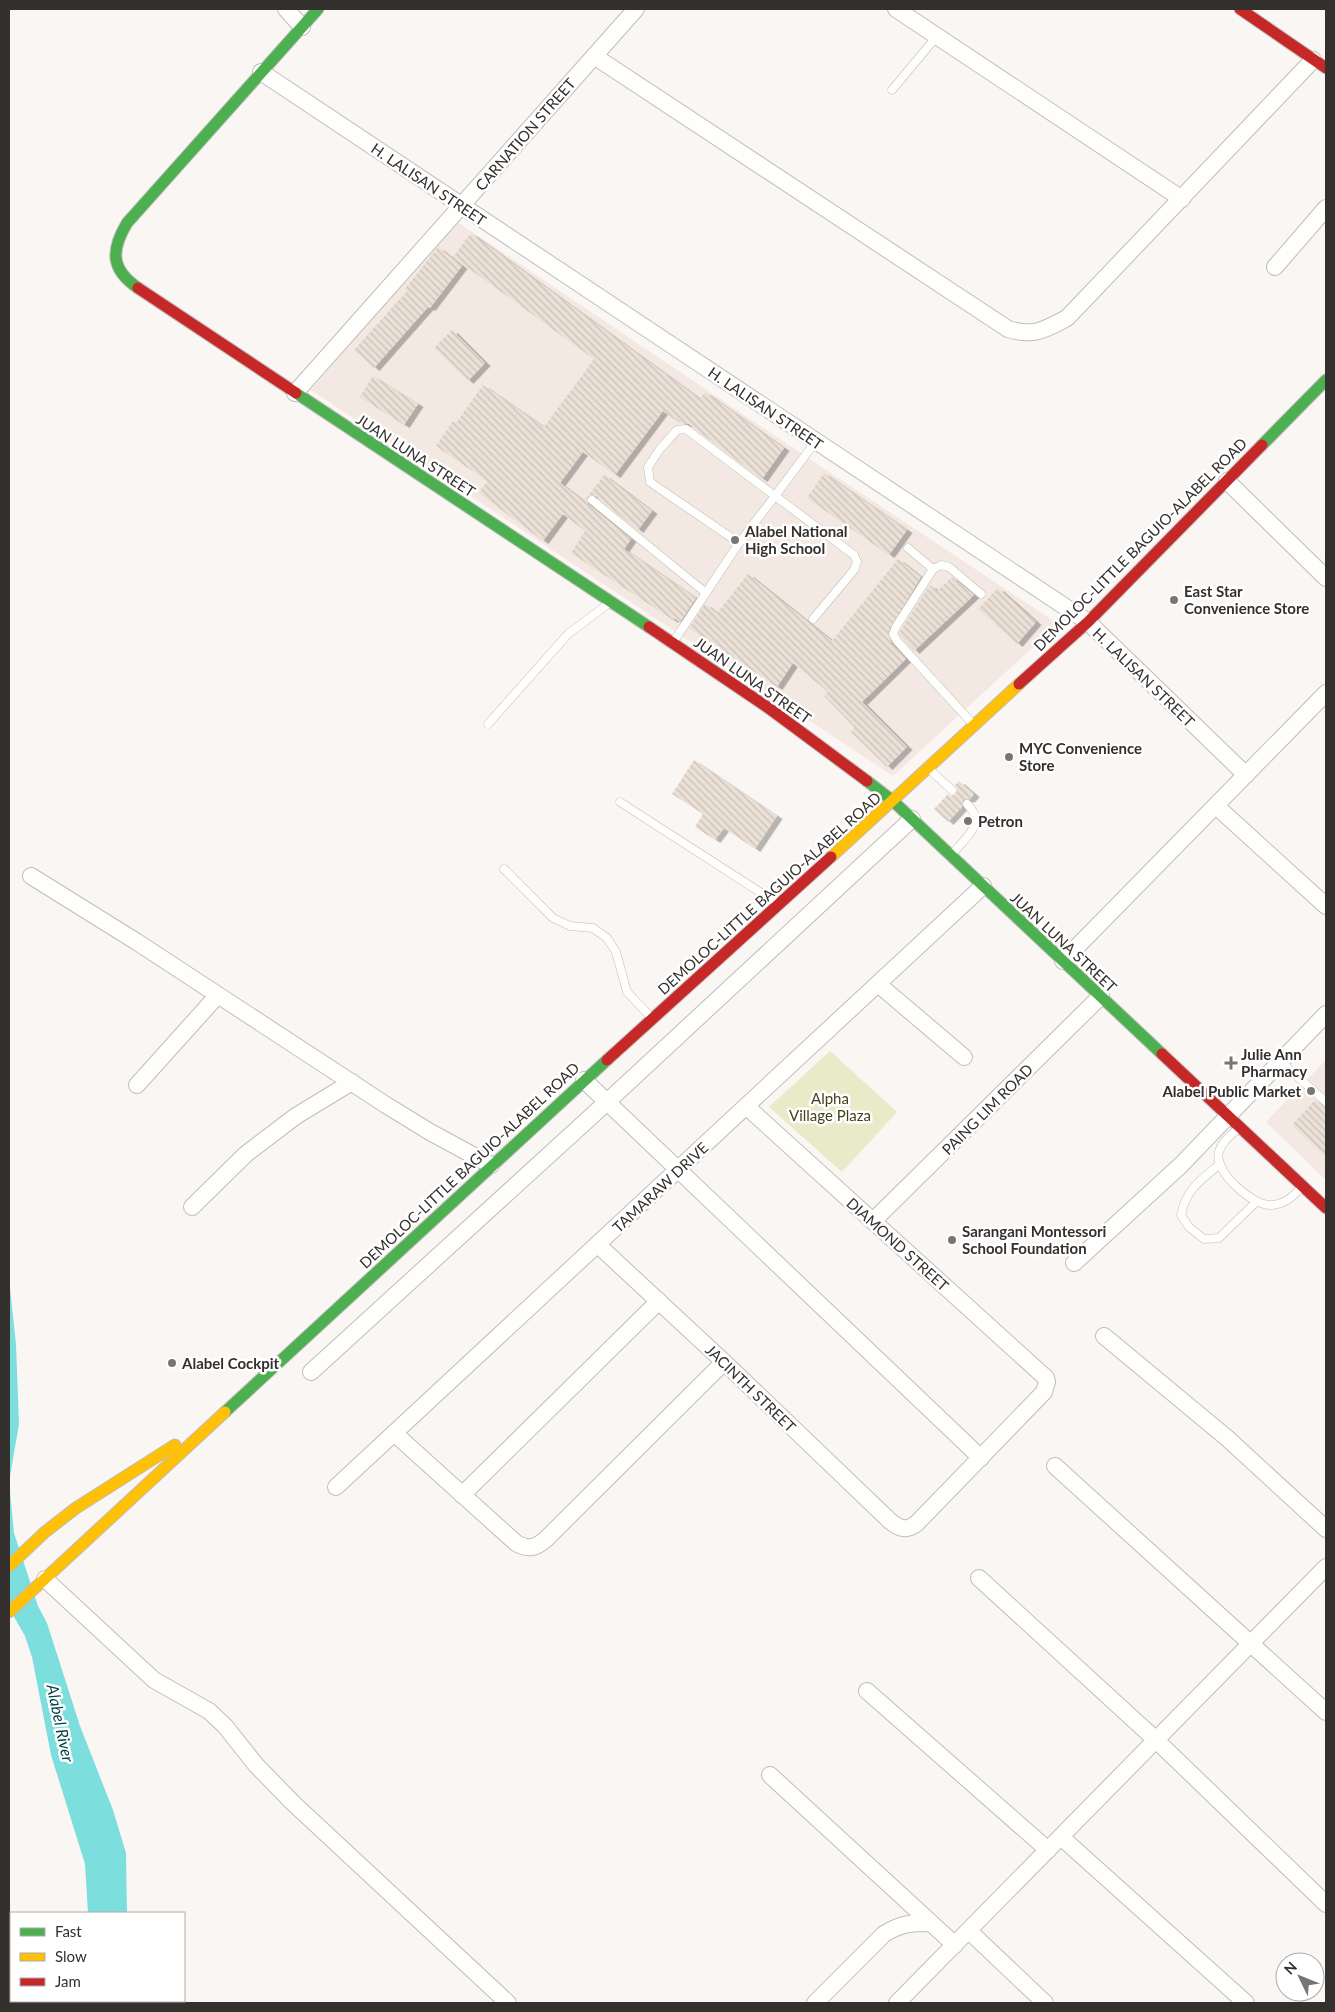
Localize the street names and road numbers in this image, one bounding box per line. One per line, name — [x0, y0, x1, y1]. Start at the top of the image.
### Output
street label: CARNATION STREET — [471, 74, 579, 194]
street label: H. LALISAN STREET — [368, 139, 490, 229]
street label: H. LALISAN STREET — [705, 363, 827, 453]
street label: JUAN LUNA STREET — [353, 410, 479, 500]
street label: DEMOLOC-LITTLE BAGUIO-ALABEL ROAD — [1030, 434, 1250, 654]
street label: H. LALISAN STREET — [1089, 624, 1199, 730]
street label: JUAN LUNA STREET — [691, 633, 815, 727]
street label: DEMOLOC-LITTLE BAGUIO-ALABEL ROAD — [654, 788, 884, 998]
street label: JUAN LUNA STREET — [1007, 888, 1121, 996]
street label: DEMOLOC-LITTLE BAGUIO-ALABEL ROAD — [355, 1058, 583, 1272]
street label: PAING LIM ROAD — [938, 1060, 1036, 1158]
street label: TAMARAW DRIVE — [609, 1138, 711, 1236]
street label: DIAMOND STREET — [843, 1193, 953, 1295]
street label: JACINTH STREET — [702, 1340, 800, 1436]

